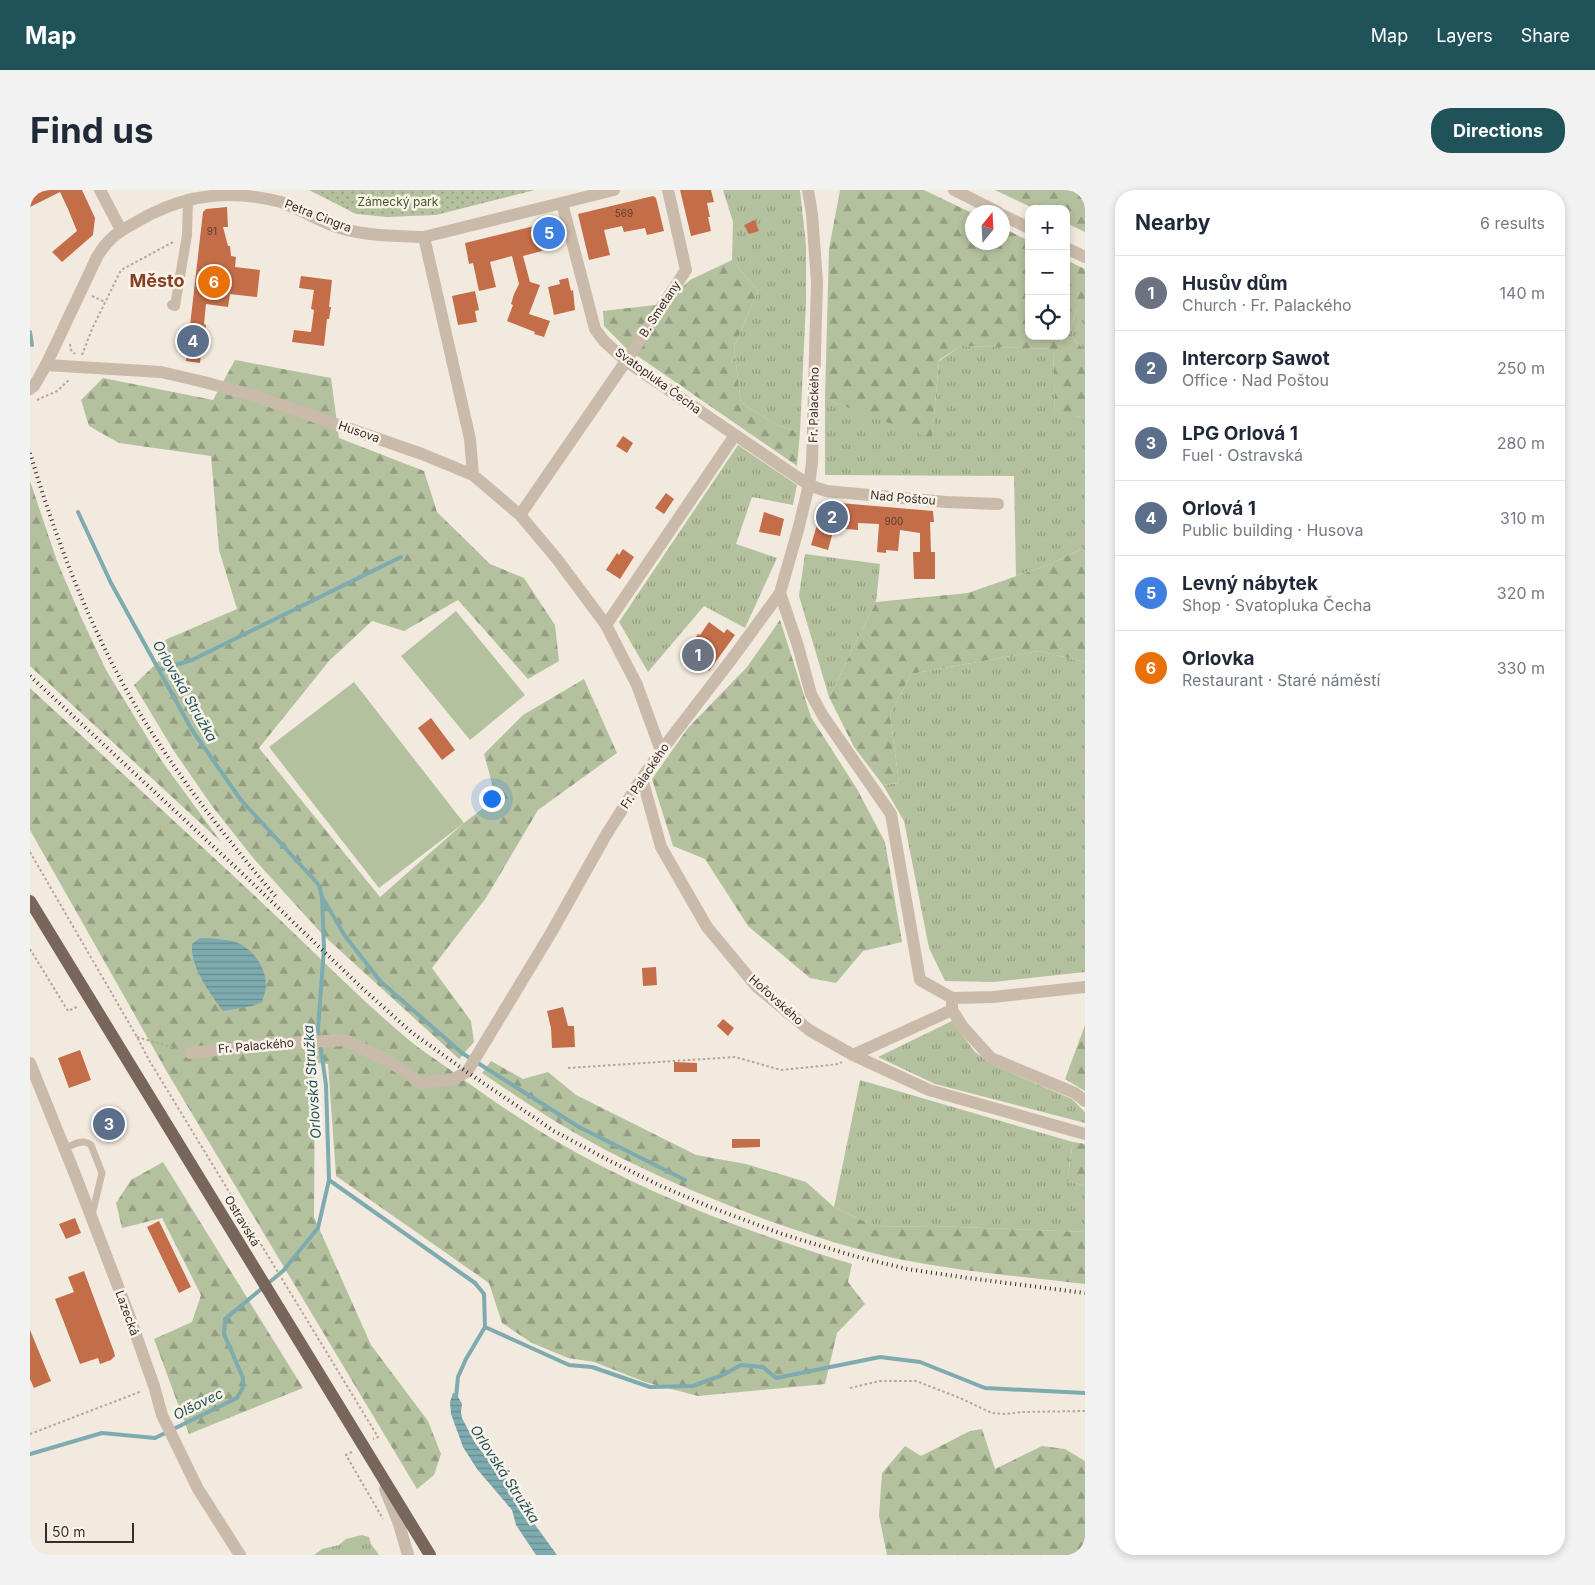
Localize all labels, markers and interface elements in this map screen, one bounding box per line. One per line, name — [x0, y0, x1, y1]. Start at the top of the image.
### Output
text: Map — [25, 21, 76, 50]
text: Map — [1371, 25, 1408, 46]
text: Layers — [1436, 25, 1493, 46]
text: Share — [1521, 25, 1570, 46]
button: Directions — [1431, 108, 1565, 153]
text: Find us — [30, 109, 154, 151]
park label: Zámecký park — [358, 194, 439, 209]
street label: Petra Cingra — [283, 196, 354, 235]
north arrow — [965, 205, 1010, 250]
map controls — [1025, 205, 1070, 340]
button: + — [1025, 205, 1070, 250]
house number: 569 — [615, 207, 633, 219]
text: Nearby — [1135, 210, 1210, 235]
text: 6 results — [1480, 213, 1545, 233]
pin: 5 — [533, 214, 565, 252]
house number: 91 — [207, 225, 217, 237]
button: − — [1025, 250, 1070, 295]
pin: 6 — [198, 263, 230, 301]
district label: Město — [129, 270, 185, 291]
text: Husův dům — [1182, 272, 1288, 295]
street label: B. Smetany — [636, 277, 684, 340]
text: 1 — [1148, 283, 1154, 303]
text: 140 m — [1500, 283, 1545, 303]
button: locate — [1025, 295, 1070, 340]
text: Church · Fr. Palackého — [1182, 295, 1352, 315]
pin: 4 — [177, 322, 209, 360]
street label: Svatopluka Čecha — [612, 344, 704, 417]
text: Intercorp Sawot — [1182, 347, 1330, 370]
text: 2 — [1146, 358, 1156, 378]
text: 250 m — [1497, 358, 1545, 378]
street label: Fr. Palackého — [805, 367, 822, 443]
text: Office · Nad Poštou — [1182, 370, 1329, 390]
street label: Husova — [337, 417, 382, 446]
text: LPG Orlová 1 — [1182, 422, 1298, 445]
text: 3 — [1146, 433, 1156, 453]
text: 280 m — [1497, 433, 1545, 453]
text: Fuel · Ostravská — [1182, 445, 1303, 465]
street label: Nad Poštou — [870, 487, 936, 508]
text: Orlová 1 — [1182, 497, 1256, 520]
pin: 2 — [816, 498, 848, 536]
text: 4 — [1146, 508, 1156, 528]
text: 310 m — [1500, 508, 1545, 528]
house number: 900 — [885, 515, 903, 527]
text: Public building · Husova — [1182, 520, 1363, 540]
text: Levný nábytek — [1182, 572, 1318, 595]
text: 5 — [1146, 583, 1156, 603]
text: 320 m — [1497, 583, 1545, 603]
text: Shop · Svatopluka Čecha — [1182, 595, 1372, 615]
pin: 1 — [682, 636, 714, 674]
water label: Orlovská Stružka — [150, 637, 221, 745]
text: Orlovka — [1182, 647, 1255, 670]
text: 6 — [1146, 658, 1156, 678]
text: 330 m — [1497, 658, 1545, 678]
text: Restaurant · Staré náměstí — [1182, 670, 1380, 690]
street label: Fr. Palackého — [617, 740, 672, 811]
your location — [479, 786, 505, 812]
street label: Hořovského — [746, 971, 807, 1028]
water label: Orlovská Stružka — [299, 1024, 324, 1140]
street label: Fr. Palackého — [218, 1035, 294, 1056]
pin: 3 — [93, 1105, 125, 1143]
street label: Ostravská — [221, 1192, 264, 1249]
street label: Lazecká — [112, 1288, 143, 1338]
water label: Olšovec — [170, 1384, 225, 1423]
water label: Orlovská Stružka — [467, 1421, 544, 1527]
scale bar — [45, 1520, 134, 1543]
text: 50 m — [52, 1523, 86, 1540]

